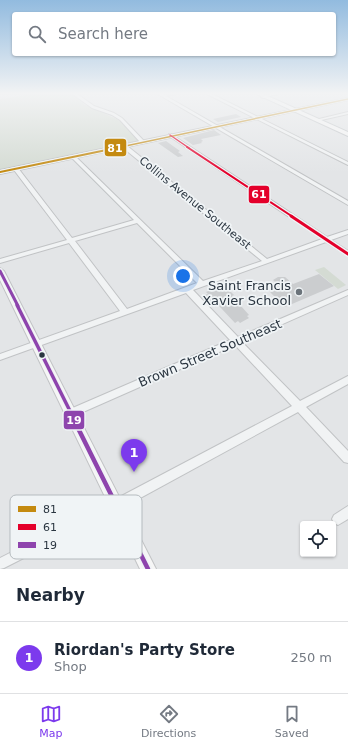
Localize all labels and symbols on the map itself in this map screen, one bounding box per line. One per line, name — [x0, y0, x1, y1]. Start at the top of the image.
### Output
line badge: 81 — [104, 138, 127, 157]
text: 81 — [107, 142, 123, 155]
street label: Collins Avenue Southeast — [137, 154, 254, 252]
line badge: 61 — [248, 185, 270, 204]
text: 61 — [251, 188, 267, 201]
your location — [173, 266, 193, 286]
place label: Saint Francis Xavier School — [202, 278, 291, 308]
marker: Saint Francis Xavier School — [294, 287, 304, 297]
street label: Brown Street Southeast — [136, 316, 284, 390]
unlabelled marker — [37, 350, 47, 360]
line badge: 19 — [63, 410, 85, 430]
text: 19 — [66, 414, 82, 427]
pin: 1 — [121, 439, 147, 472]
legend — [10, 495, 142, 559]
text: 81 — [43, 503, 57, 516]
text: 61 — [43, 521, 57, 534]
text: 19 — [43, 539, 57, 552]

